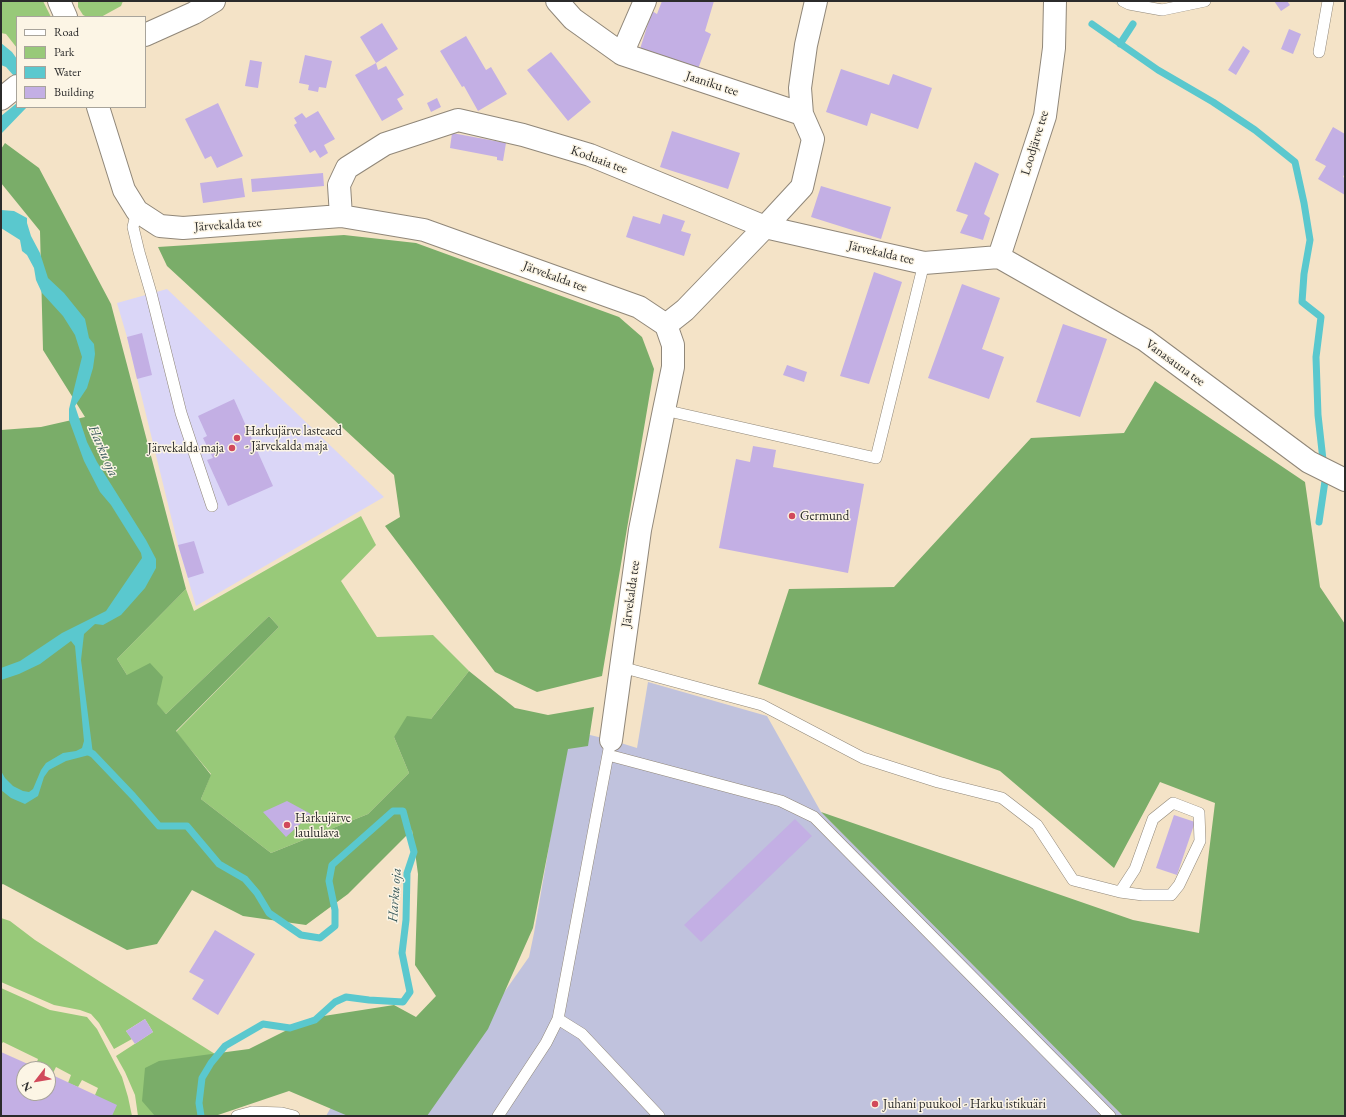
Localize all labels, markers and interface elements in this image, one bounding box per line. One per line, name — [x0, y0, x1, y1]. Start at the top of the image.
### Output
legend — [16, 16, 146, 108]
text: Road — [54, 24, 79, 40]
text: Park — [54, 44, 74, 60]
text: Water — [54, 64, 81, 80]
street label: Jaaniku tee — [684, 68, 740, 100]
text: Building — [54, 84, 94, 100]
street label: Loodjärve tee — [1018, 109, 1052, 177]
street label: Koduaia tee — [569, 143, 629, 177]
street label: Järvekalda tee — [194, 215, 262, 235]
street label: Järvekalda tee — [846, 238, 916, 268]
street label: Järvekalda tee — [521, 258, 589, 296]
street label: Vanasauna tee — [1142, 336, 1208, 390]
water label: Harku oja — [84, 423, 122, 479]
place label: Harkujärve lasteaed - Järvekalda maja — [245, 423, 342, 454]
marker: Harkujärve lasteaed - Järvekalda maja — [232, 433, 242, 443]
place label: Järvekalda maja — [148, 440, 224, 456]
marker: Järvekalda maja — [227, 443, 237, 453]
place label: Germund — [800, 508, 849, 524]
marker: Germund — [787, 511, 797, 521]
street label: Järvekalda tee — [619, 560, 643, 628]
place label: Harkujärve laululava — [295, 810, 351, 841]
marker: Harkujärve laululava — [282, 820, 292, 830]
water label: Harku oja — [385, 867, 405, 923]
north arrow — [16, 1061, 56, 1101]
text: N — [18, 1079, 35, 1094]
place label: Juhani puukool - Harku istikuäri — [883, 1096, 1046, 1112]
marker: Juhani puukool - Harku istikuäri — [870, 1099, 880, 1109]

